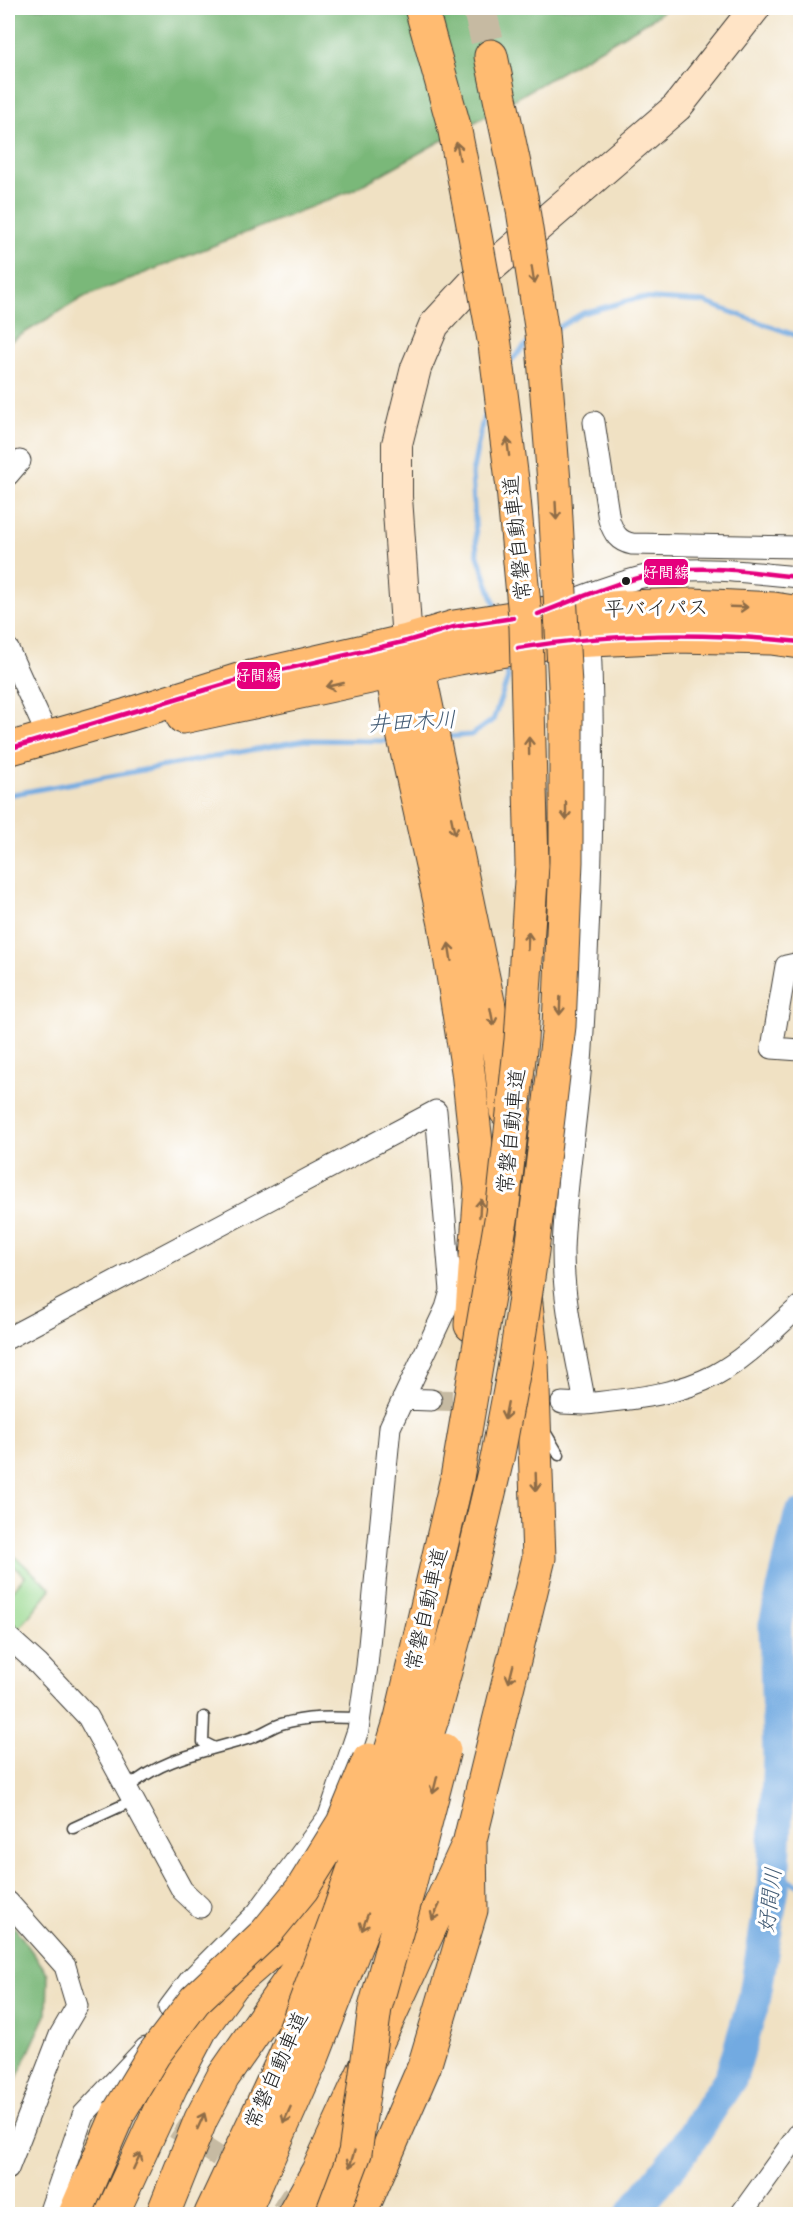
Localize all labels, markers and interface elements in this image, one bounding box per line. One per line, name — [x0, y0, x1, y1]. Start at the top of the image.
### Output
one-way arrow — [452, 141, 463, 161]
one-way arrow — [528, 265, 539, 285]
one-way arrow — [502, 438, 513, 458]
street label: 常磐自動車道 — [496, 474, 537, 602]
one-way arrow — [550, 501, 561, 521]
line badge: 好間線 — [643, 558, 689, 586]
text: 好間線 — [642, 562, 690, 582]
unlabelled marker — [620, 575, 632, 587]
street label: 平バイパス — [603, 593, 709, 622]
one-way arrow — [729, 602, 749, 613]
line badge: 好間線 — [236, 661, 281, 690]
text: 好間線 — [234, 665, 282, 685]
one-way arrow — [325, 680, 345, 691]
water label: 井田木川 — [367, 705, 457, 737]
one-way arrow — [523, 737, 535, 757]
one-way arrow — [560, 800, 572, 820]
one-way arrow — [448, 815, 459, 835]
one-way arrow — [523, 932, 534, 952]
one-way arrow — [444, 943, 455, 962]
one-way arrow — [554, 995, 566, 1015]
one-way arrow — [487, 1006, 498, 1026]
street label: 常磐自動車道 — [490, 1067, 531, 1195]
one-way arrow — [474, 1198, 485, 1218]
one-way arrow — [500, 1400, 511, 1420]
one-way arrow — [531, 1472, 542, 1492]
street label: 常磐自動車道 — [398, 1544, 453, 1673]
one-way arrow — [504, 1664, 516, 1683]
one-way arrow — [429, 1775, 440, 1794]
water label: 好間川 — [751, 1866, 787, 1934]
one-way arrow — [430, 1903, 442, 1921]
one-way arrow — [359, 1912, 370, 1931]
street label: 常磐自動車道 — [238, 2007, 314, 2133]
one-way arrow — [281, 2105, 292, 2123]
one-way arrow — [195, 2113, 207, 2131]
one-way arrow — [346, 2149, 357, 2168]
one-way arrow — [131, 2153, 143, 2171]

